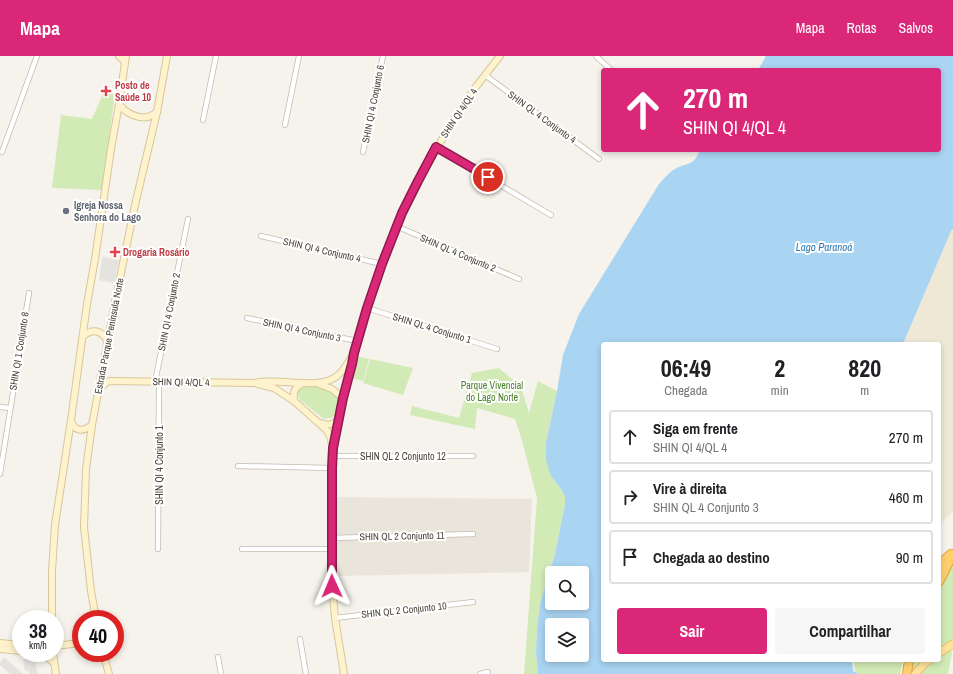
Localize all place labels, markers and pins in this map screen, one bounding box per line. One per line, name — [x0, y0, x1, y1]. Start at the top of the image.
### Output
place label: Posto de Saúde 10 — [115, 79, 151, 104]
marker: Posto de Saúde 10 — [100, 85, 112, 97]
pin — [471, 160, 505, 194]
place label: Igreja Nossa Senhora do Lago — [74, 199, 141, 224]
marker: Igreja Nossa Senhora do Lago — [61, 206, 71, 216]
place label: Drogaria Rosário — [123, 246, 190, 259]
marker: Drogaria Rosário — [110, 247, 120, 257]

